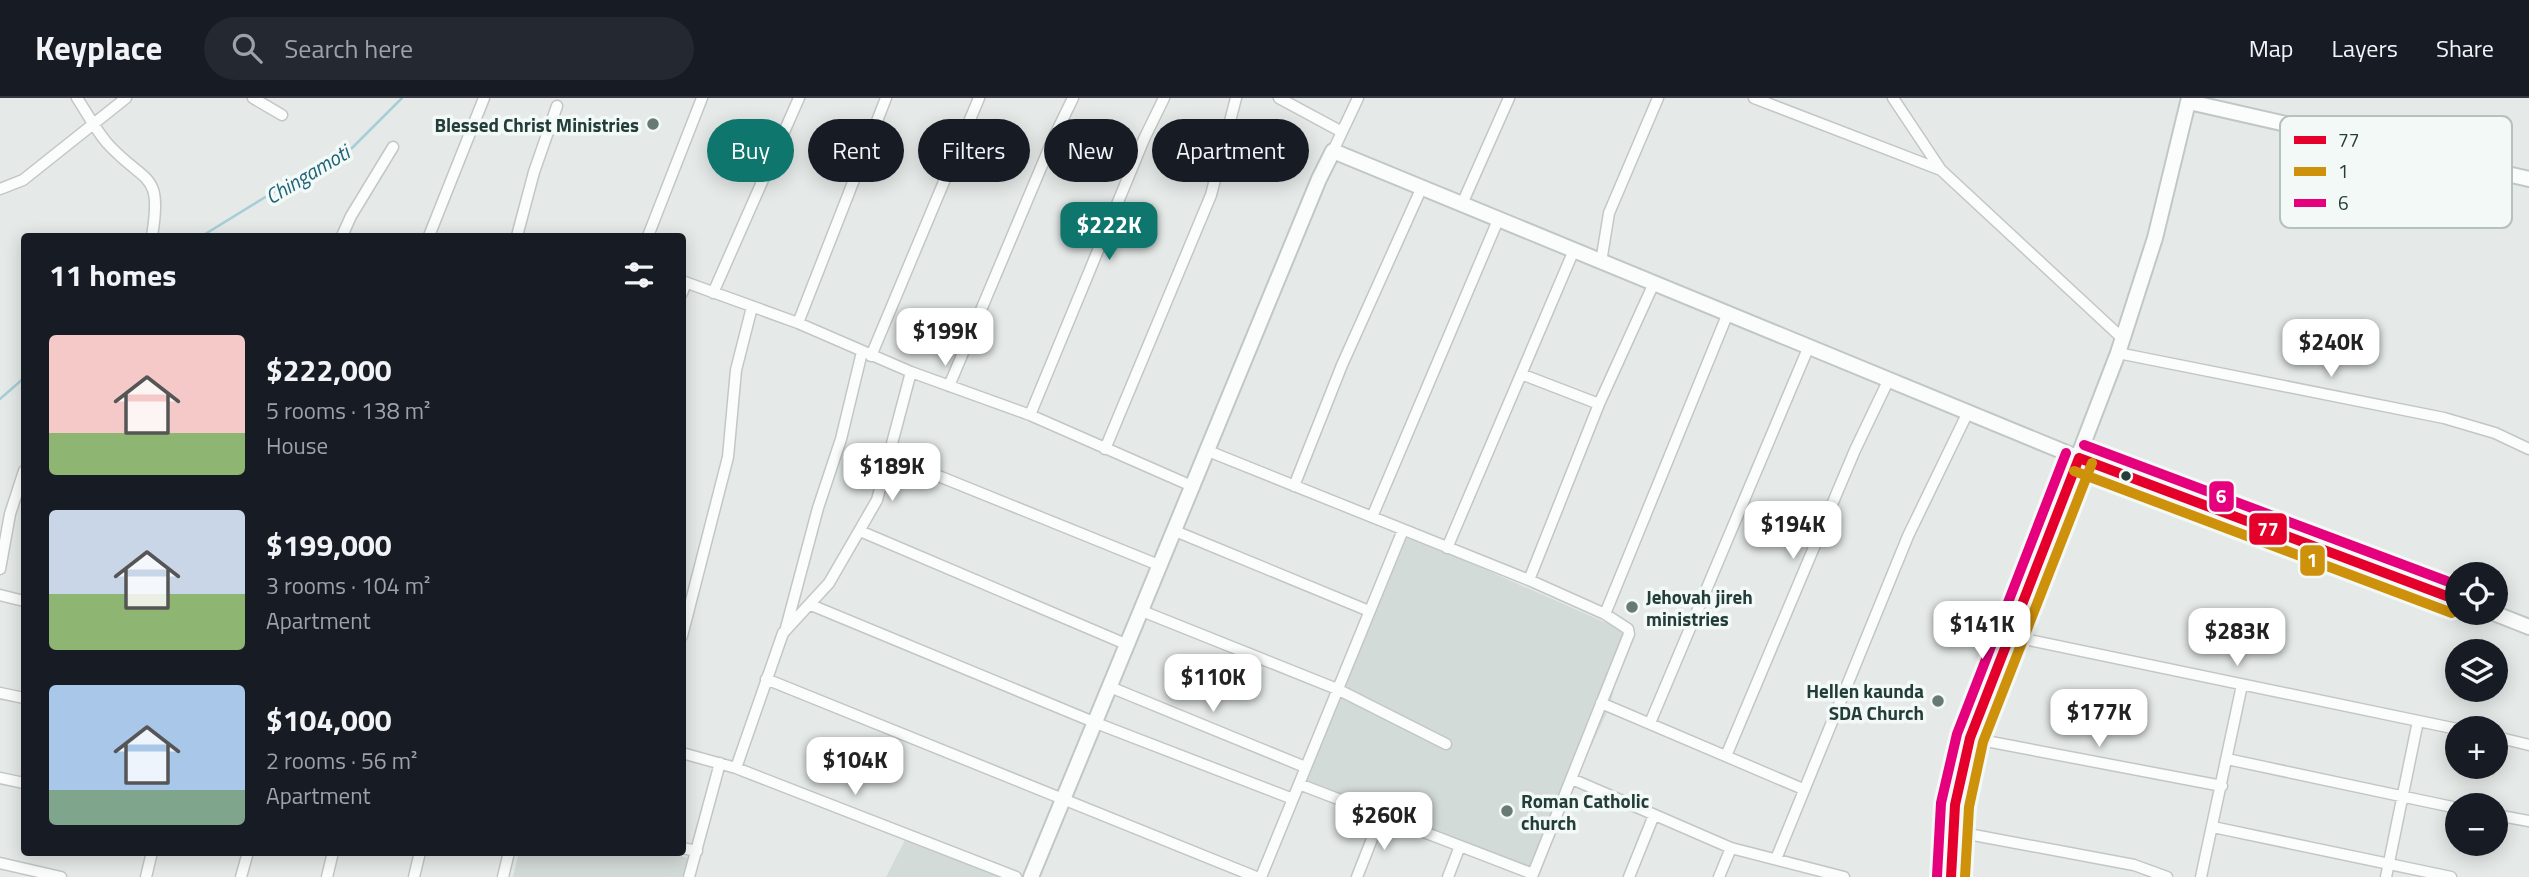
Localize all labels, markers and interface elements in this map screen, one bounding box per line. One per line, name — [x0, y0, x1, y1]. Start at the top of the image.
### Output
search box — [204, 17, 694, 80]
text: Keyplace — [35, 23, 162, 73]
icon: search — [228, 29, 266, 67]
text: Search here — [284, 29, 413, 68]
text: Map — [2249, 30, 2294, 66]
text: Layers — [2332, 30, 2398, 66]
text: Share — [2436, 30, 2494, 66]
place label: Blessed Christ Ministries — [434, 110, 639, 139]
marker: Blessed Christ Ministries — [645, 116, 661, 132]
legend — [2280, 116, 2512, 228]
chip: Buy — [707, 119, 794, 182]
chip: Rent — [808, 119, 904, 182]
chip: Filters — [918, 119, 1030, 182]
chip: New — [1044, 119, 1138, 182]
chip: Apartment — [1152, 119, 1309, 182]
text: 77 — [2338, 125, 2359, 154]
water label: Chingamoti — [259, 135, 358, 212]
text: 1 — [2338, 156, 2349, 185]
text: 6 — [2338, 188, 2349, 217]
pin: $222K — [1060, 202, 1158, 262]
text: $222K — [1076, 207, 1142, 242]
text: 11 homes — [49, 252, 176, 298]
icon: filters — [620, 256, 658, 294]
pin: $199K — [896, 308, 994, 368]
text: $199K — [912, 313, 978, 348]
pin: $240K — [2282, 320, 2380, 379]
text: $240K — [2298, 324, 2364, 359]
text: $222,000 — [266, 347, 392, 393]
icon: home — [105, 363, 189, 447]
text: 5 rooms · 138 m² — [266, 393, 430, 428]
text: House — [266, 428, 328, 463]
pin: $189K — [843, 444, 941, 503]
text: $189K — [859, 448, 925, 483]
unlabelled marker — [2119, 469, 2133, 483]
line badge: 6 — [2208, 480, 2235, 513]
text: 6 — [2216, 481, 2227, 510]
pin: $194K — [1744, 502, 1842, 561]
text: $194K — [1760, 506, 1826, 541]
line badge: 77 — [2248, 512, 2288, 546]
text: 77 — [2257, 514, 2279, 543]
text: $199,000 — [266, 522, 392, 568]
icon: home — [105, 538, 189, 622]
line badge: 1 — [2299, 544, 2326, 577]
text: 1 — [2307, 545, 2317, 574]
map controls — [2445, 562, 2508, 856]
button: locate — [2445, 562, 2508, 625]
text: 3 rooms · 104 m² — [266, 568, 430, 603]
place label: Jehovah jireh ministries — [1646, 582, 1753, 633]
marker: Jehovah jireh ministries — [1624, 599, 1640, 615]
pin: $141K — [1933, 602, 2031, 661]
text: Apartment — [266, 603, 371, 638]
text: $141K — [1949, 606, 2015, 641]
pin: $283K — [2188, 608, 2286, 668]
text: $283K — [2204, 613, 2270, 648]
button: layers — [2445, 639, 2508, 702]
pin: $110K — [1164, 654, 1262, 714]
text: $110K — [1180, 659, 1246, 694]
place label: Hellen kaunda SDA Church — [1806, 676, 1924, 727]
pin: $177K — [2050, 690, 2148, 749]
marker: Hellen kaunda SDA Church — [1930, 693, 1946, 709]
text: $177K — [2066, 694, 2132, 729]
text: $104,000 — [266, 697, 392, 743]
icon: home — [105, 713, 189, 797]
button: + — [2445, 716, 2508, 779]
pin: $104K — [806, 738, 904, 797]
text: $104K — [822, 742, 888, 777]
text: 2 rooms · 56 m² — [266, 743, 417, 778]
text: Apartment — [266, 778, 371, 813]
place label: Roman Catholic church — [1521, 786, 1649, 837]
pin: $260K — [1335, 792, 1433, 852]
button: − — [2445, 793, 2508, 856]
text: $260K — [1351, 797, 1417, 832]
marker: Roman Catholic church — [1499, 803, 1515, 819]

